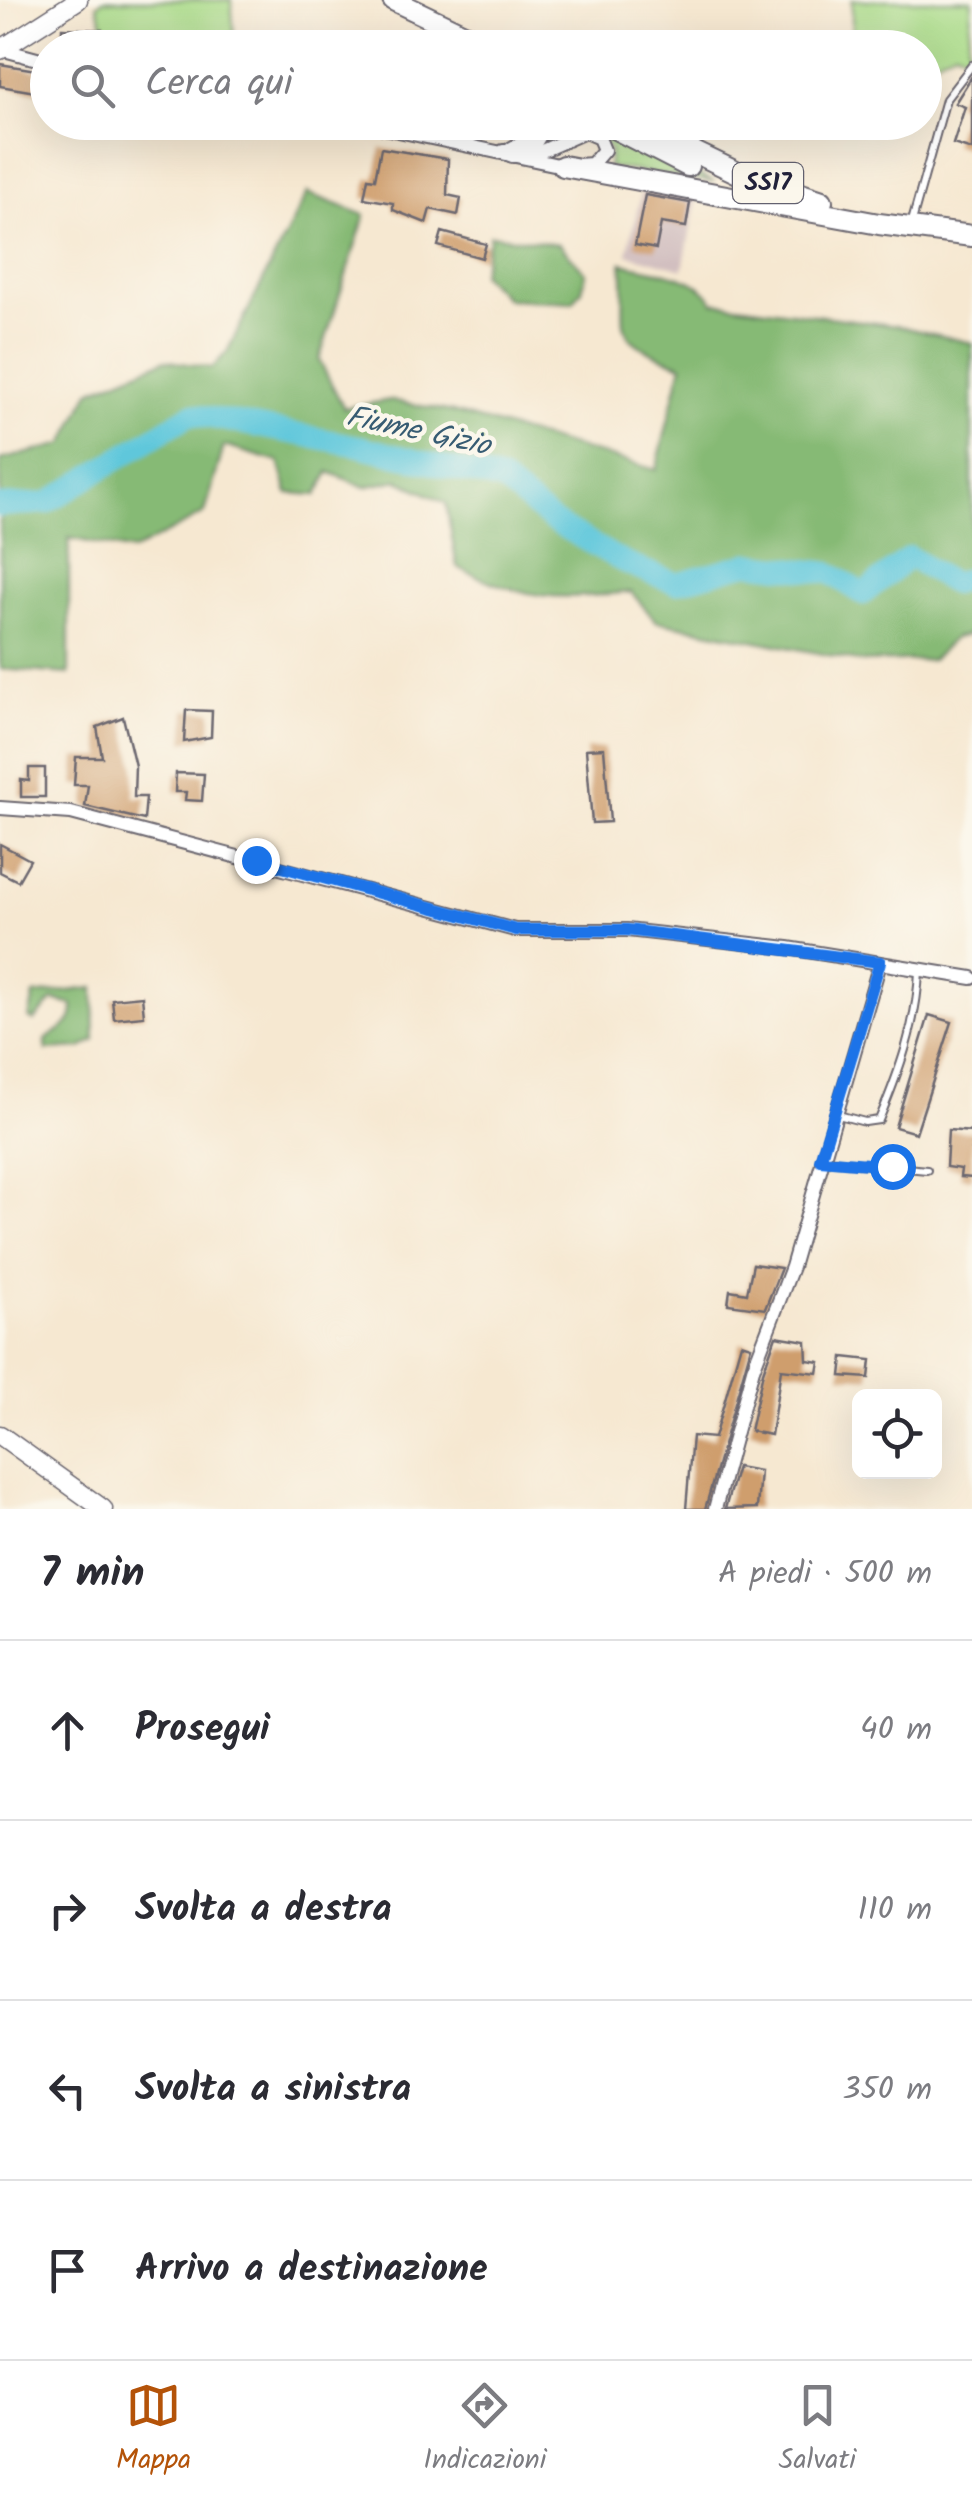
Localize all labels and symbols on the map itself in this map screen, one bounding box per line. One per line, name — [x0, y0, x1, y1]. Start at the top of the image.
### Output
road number: SS17 — [733, 163, 803, 203]
water label: Fiume Gizio — [342, 393, 497, 471]
route end — [234, 838, 280, 884]
route start — [870, 1144, 916, 1190]

